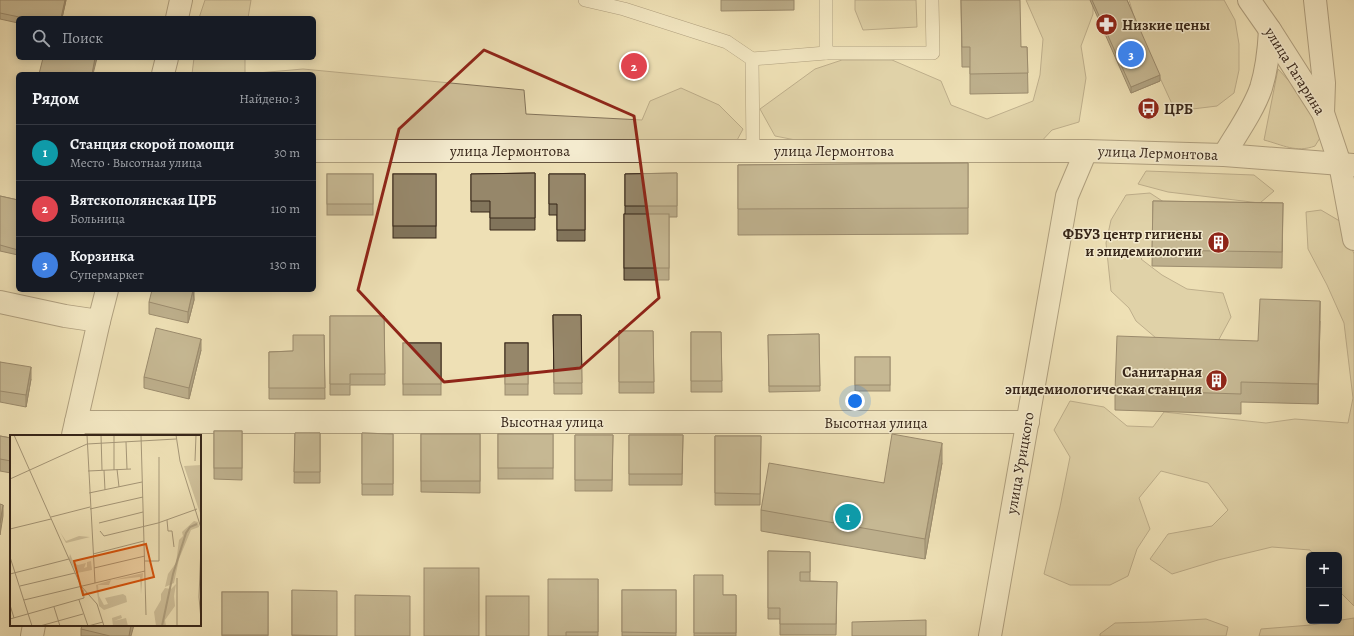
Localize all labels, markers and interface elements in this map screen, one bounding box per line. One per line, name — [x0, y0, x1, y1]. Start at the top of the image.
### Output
pharmacy icon: Низкие цены — [1093, 12, 1119, 38]
place label: Низкие цены — [1122, 15, 1210, 35]
search box — [16, 16, 316, 60]
street label: улица Гагарина — [1259, 22, 1330, 119]
icon: search — [30, 27, 52, 49]
text: Поиск — [62, 28, 103, 48]
pin: 3 — [1118, 39, 1144, 69]
pin: 2 — [621, 51, 647, 81]
text: Рядом — [32, 87, 79, 110]
text: Найдено: 3 — [239, 90, 300, 107]
bus stop icon: ЦРБ — [1135, 96, 1161, 122]
place label: ЦРБ — [1164, 99, 1193, 119]
text: Станция скорой помощи — [70, 134, 234, 154]
street label: улица Лермонтова — [449, 141, 570, 161]
street label: улица Лермонтова — [773, 141, 894, 161]
street label: улица Лермонтова — [1097, 141, 1218, 165]
text: 1 — [43, 144, 47, 161]
text: 30 m — [274, 144, 300, 161]
text: Место · Высотная улица — [70, 154, 202, 171]
text: Вятскополянская ЦРБ — [70, 190, 217, 210]
text: 2 — [42, 200, 48, 217]
text: 110 m — [271, 200, 300, 217]
text: Больница — [70, 210, 125, 227]
place label: ФБУЗ центр гигиены и эпидемиологии — [1063, 224, 1202, 261]
building icon: ФБУЗ центр гигиены и эпидемиологии — [1205, 230, 1231, 256]
text: Корзинка — [70, 246, 134, 266]
text: 3 — [42, 256, 48, 273]
text: 130 m — [270, 256, 300, 273]
text: Супермаркет — [70, 266, 144, 283]
place label: Санитарная эпидемиологическая станция — [1005, 362, 1202, 399]
building icon: Санитарная эпидемиологическая станция — [1204, 368, 1230, 394]
your location — [845, 391, 865, 411]
street label: улица Урицкого — [1001, 410, 1039, 517]
street label: Высотная улица — [500, 412, 604, 432]
street label: Высотная улица — [824, 413, 928, 433]
inset map — [10, 435, 201, 626]
pin: 1 — [835, 502, 861, 532]
map controls — [1306, 552, 1342, 624]
button: + — [1306, 552, 1342, 588]
button: − — [1306, 588, 1342, 624]

